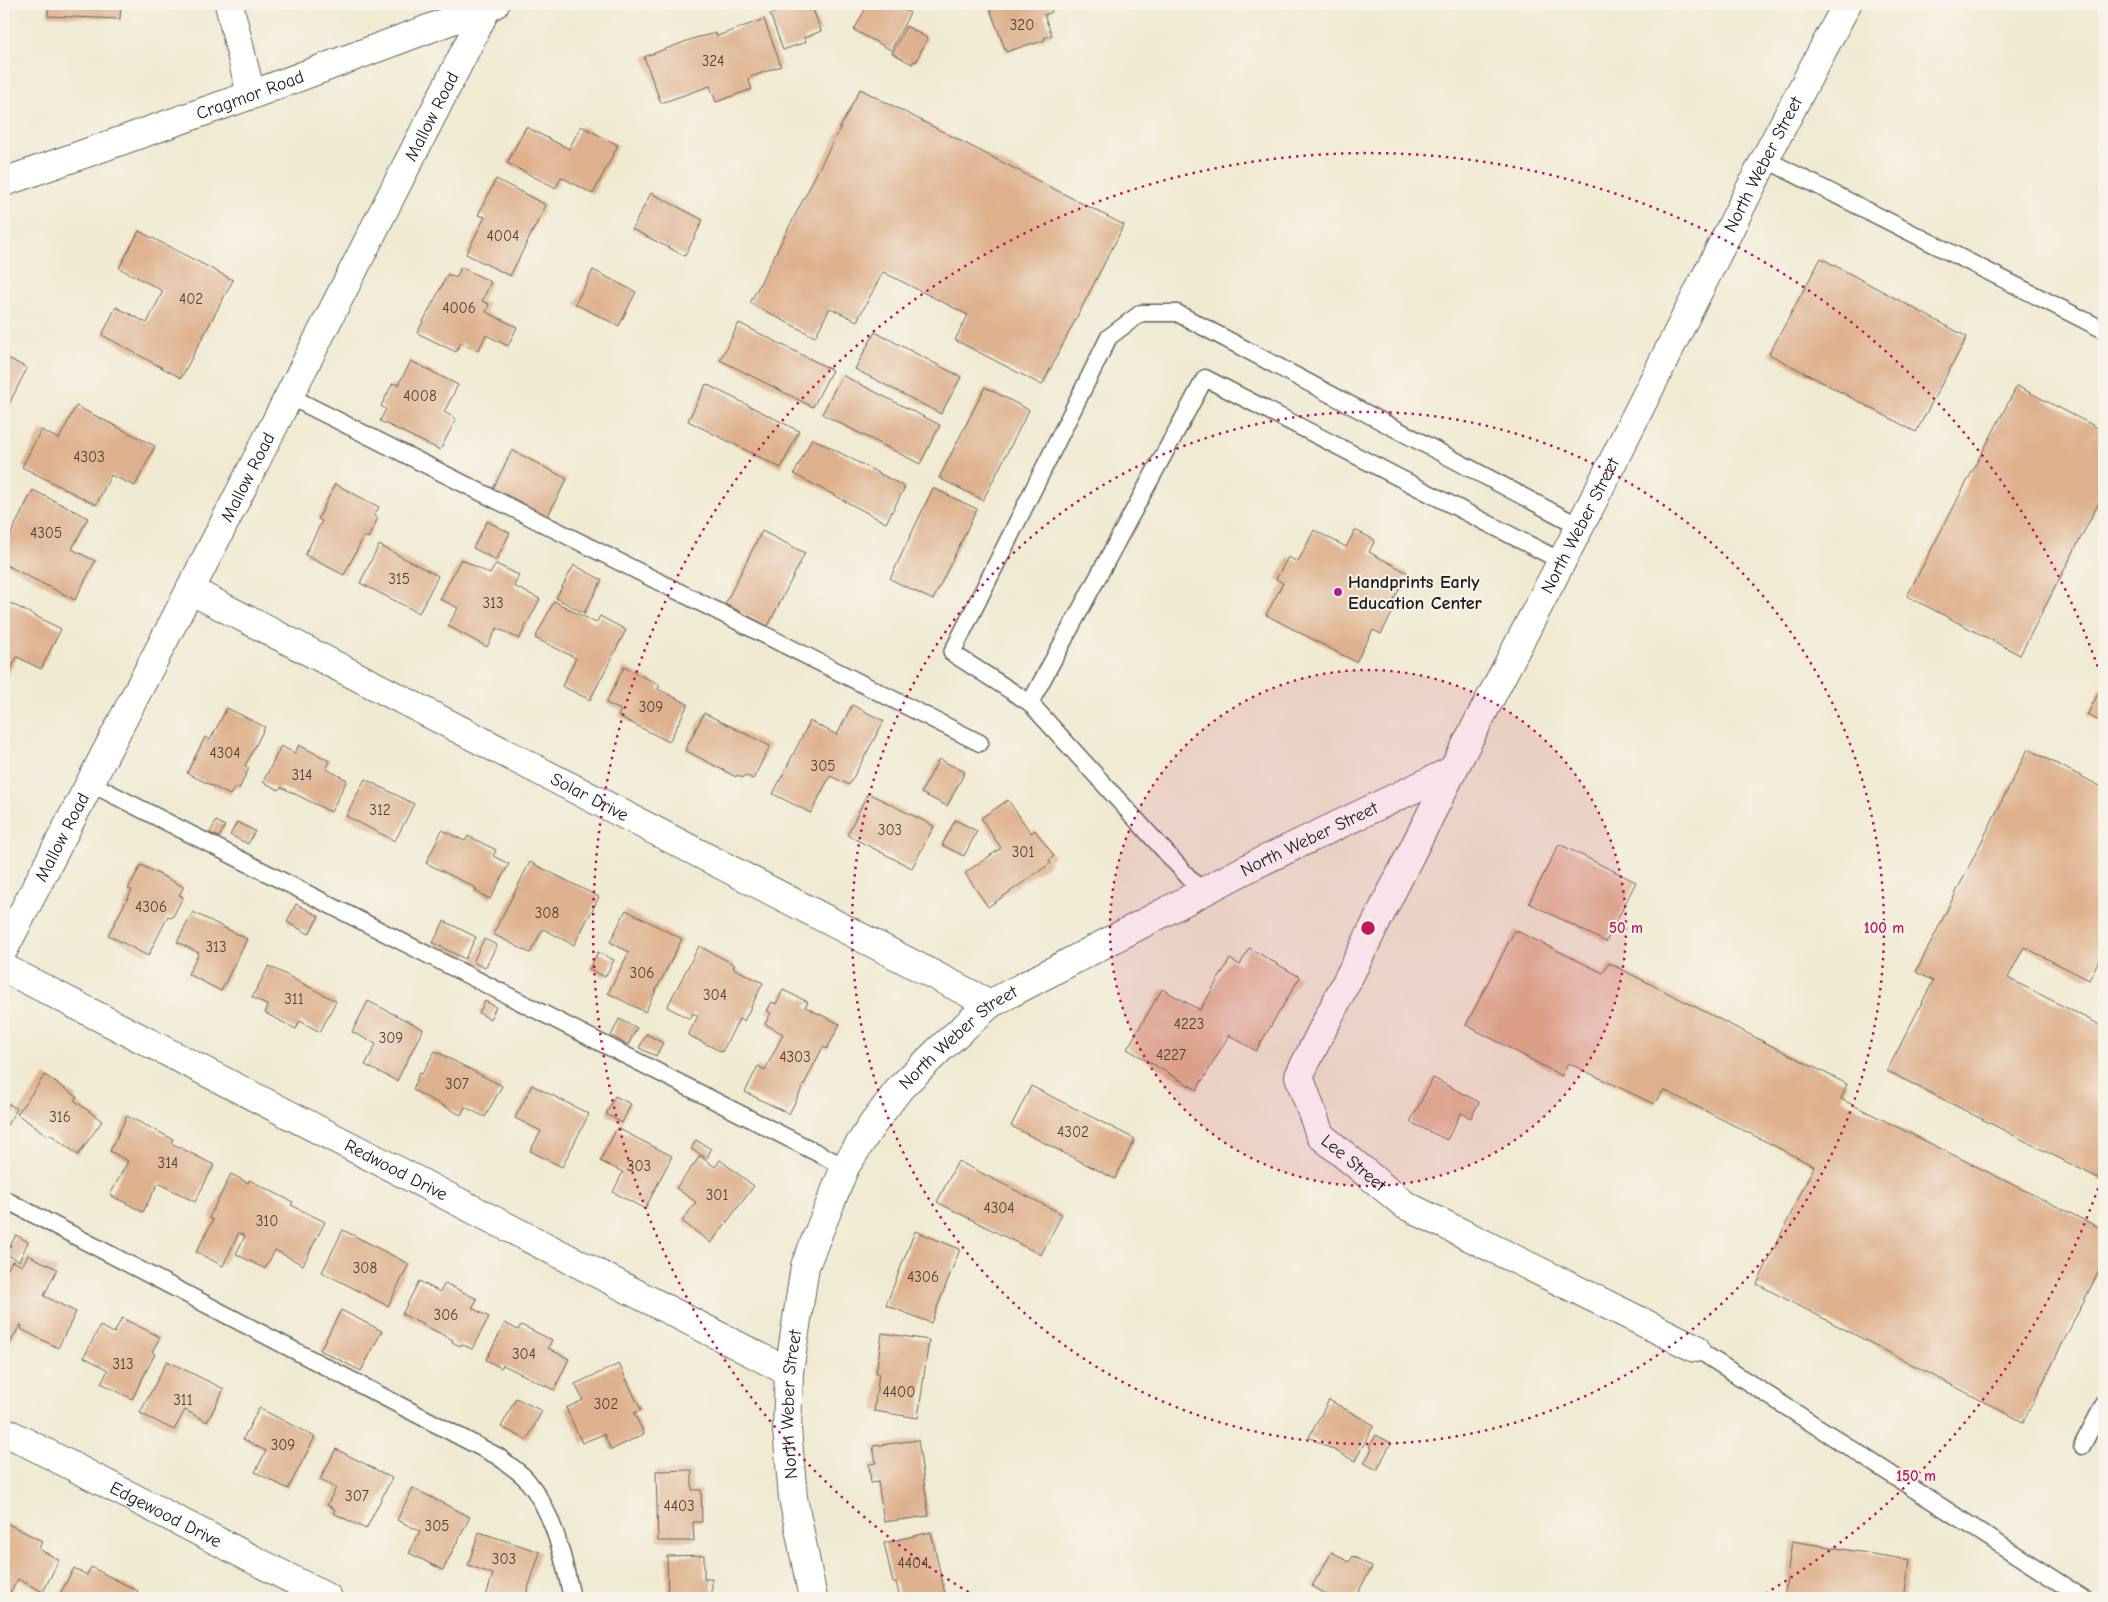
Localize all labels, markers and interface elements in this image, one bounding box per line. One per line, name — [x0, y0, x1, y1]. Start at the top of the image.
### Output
house number: 320 — [1010, 16, 1034, 34]
house number: 324 — [702, 52, 724, 70]
street label: Cragmor Road — [193, 66, 307, 124]
street label: Mallow Road — [400, 68, 463, 165]
street label: North Weber Street — [1719, 92, 1807, 236]
house number: 4004 — [487, 227, 519, 245]
house number: 402 — [179, 290, 203, 308]
house number: 4006 — [442, 299, 476, 317]
house number: 4008 — [403, 387, 437, 405]
street label: Mallow Road — [216, 429, 279, 525]
house number: 4303 — [73, 448, 105, 466]
street label: North Weber Street — [1536, 454, 1624, 597]
house number: 4305 — [30, 524, 62, 542]
house number: 315 — [388, 570, 410, 588]
place label: Handprints Early Education Center — [1348, 572, 1483, 614]
marker: Handprints Early Education Center — [1332, 586, 1344, 598]
house number: 313 — [482, 594, 504, 612]
house number: 309 — [639, 698, 663, 716]
house number: 4304 — [209, 744, 241, 762]
house number: 305 — [811, 757, 835, 775]
house number: 314 — [292, 766, 312, 784]
street label: Solar Drive — [547, 768, 632, 826]
street label: Mallow Road — [30, 789, 94, 885]
street label: North Weber Street — [1237, 797, 1382, 881]
house number: 312 — [369, 801, 391, 819]
house number: 303 — [878, 821, 902, 839]
house number: 301 — [1012, 843, 1034, 861]
house number: 4306 — [135, 898, 167, 916]
house number: 308 — [535, 904, 559, 922]
centre of rings — [1359, 919, 1377, 937]
text: 50 m — [1609, 919, 1643, 937]
text: 100 m — [1864, 919, 1904, 937]
house number: 313 — [205, 938, 227, 956]
house number: 306 — [630, 964, 654, 982]
street label: North Weber Street — [894, 981, 1021, 1094]
house number: 304 — [703, 986, 727, 1004]
house number: 311 — [284, 990, 304, 1008]
house number: 4223 — [1174, 1015, 1204, 1033]
house number: 309 — [379, 1029, 403, 1047]
house number: 4227 — [1156, 1046, 1186, 1064]
house number: 4303 — [779, 1048, 811, 1066]
house number: 307 — [445, 1075, 469, 1093]
house number: 316 — [49, 1108, 71, 1126]
house number: 4302 — [1057, 1123, 1089, 1141]
street label: Lee Street — [1317, 1130, 1391, 1196]
street label: Redwood Drive — [341, 1135, 451, 1205]
house number: 314 — [158, 1154, 178, 1172]
house number: 303 — [627, 1157, 651, 1175]
house number: 301 — [706, 1186, 728, 1204]
house number: 4304 — [983, 1199, 1015, 1217]
house number: 310 — [256, 1212, 278, 1230]
house number: 308 — [353, 1259, 377, 1277]
house number: 4306 — [907, 1268, 939, 1286]
house number: 306 — [434, 1306, 458, 1324]
street label: North Weber Street — [776, 1327, 806, 1480]
house number: 304 — [512, 1345, 536, 1363]
house number: 313 — [112, 1355, 134, 1373]
house number: 4400 — [883, 1383, 915, 1401]
house number: 311 — [173, 1391, 193, 1409]
house number: 302 — [594, 1395, 618, 1413]
house number: 309 — [271, 1436, 295, 1454]
text: 150 m — [1896, 1467, 1936, 1485]
street label: Edgewood Drive — [106, 1477, 225, 1552]
house number: 307 — [345, 1487, 369, 1505]
house number: 4403 — [663, 1497, 695, 1515]
house number: 305 — [425, 1517, 449, 1535]
house number: 303 — [492, 1550, 516, 1568]
house number: 4404 — [898, 1554, 928, 1572]

